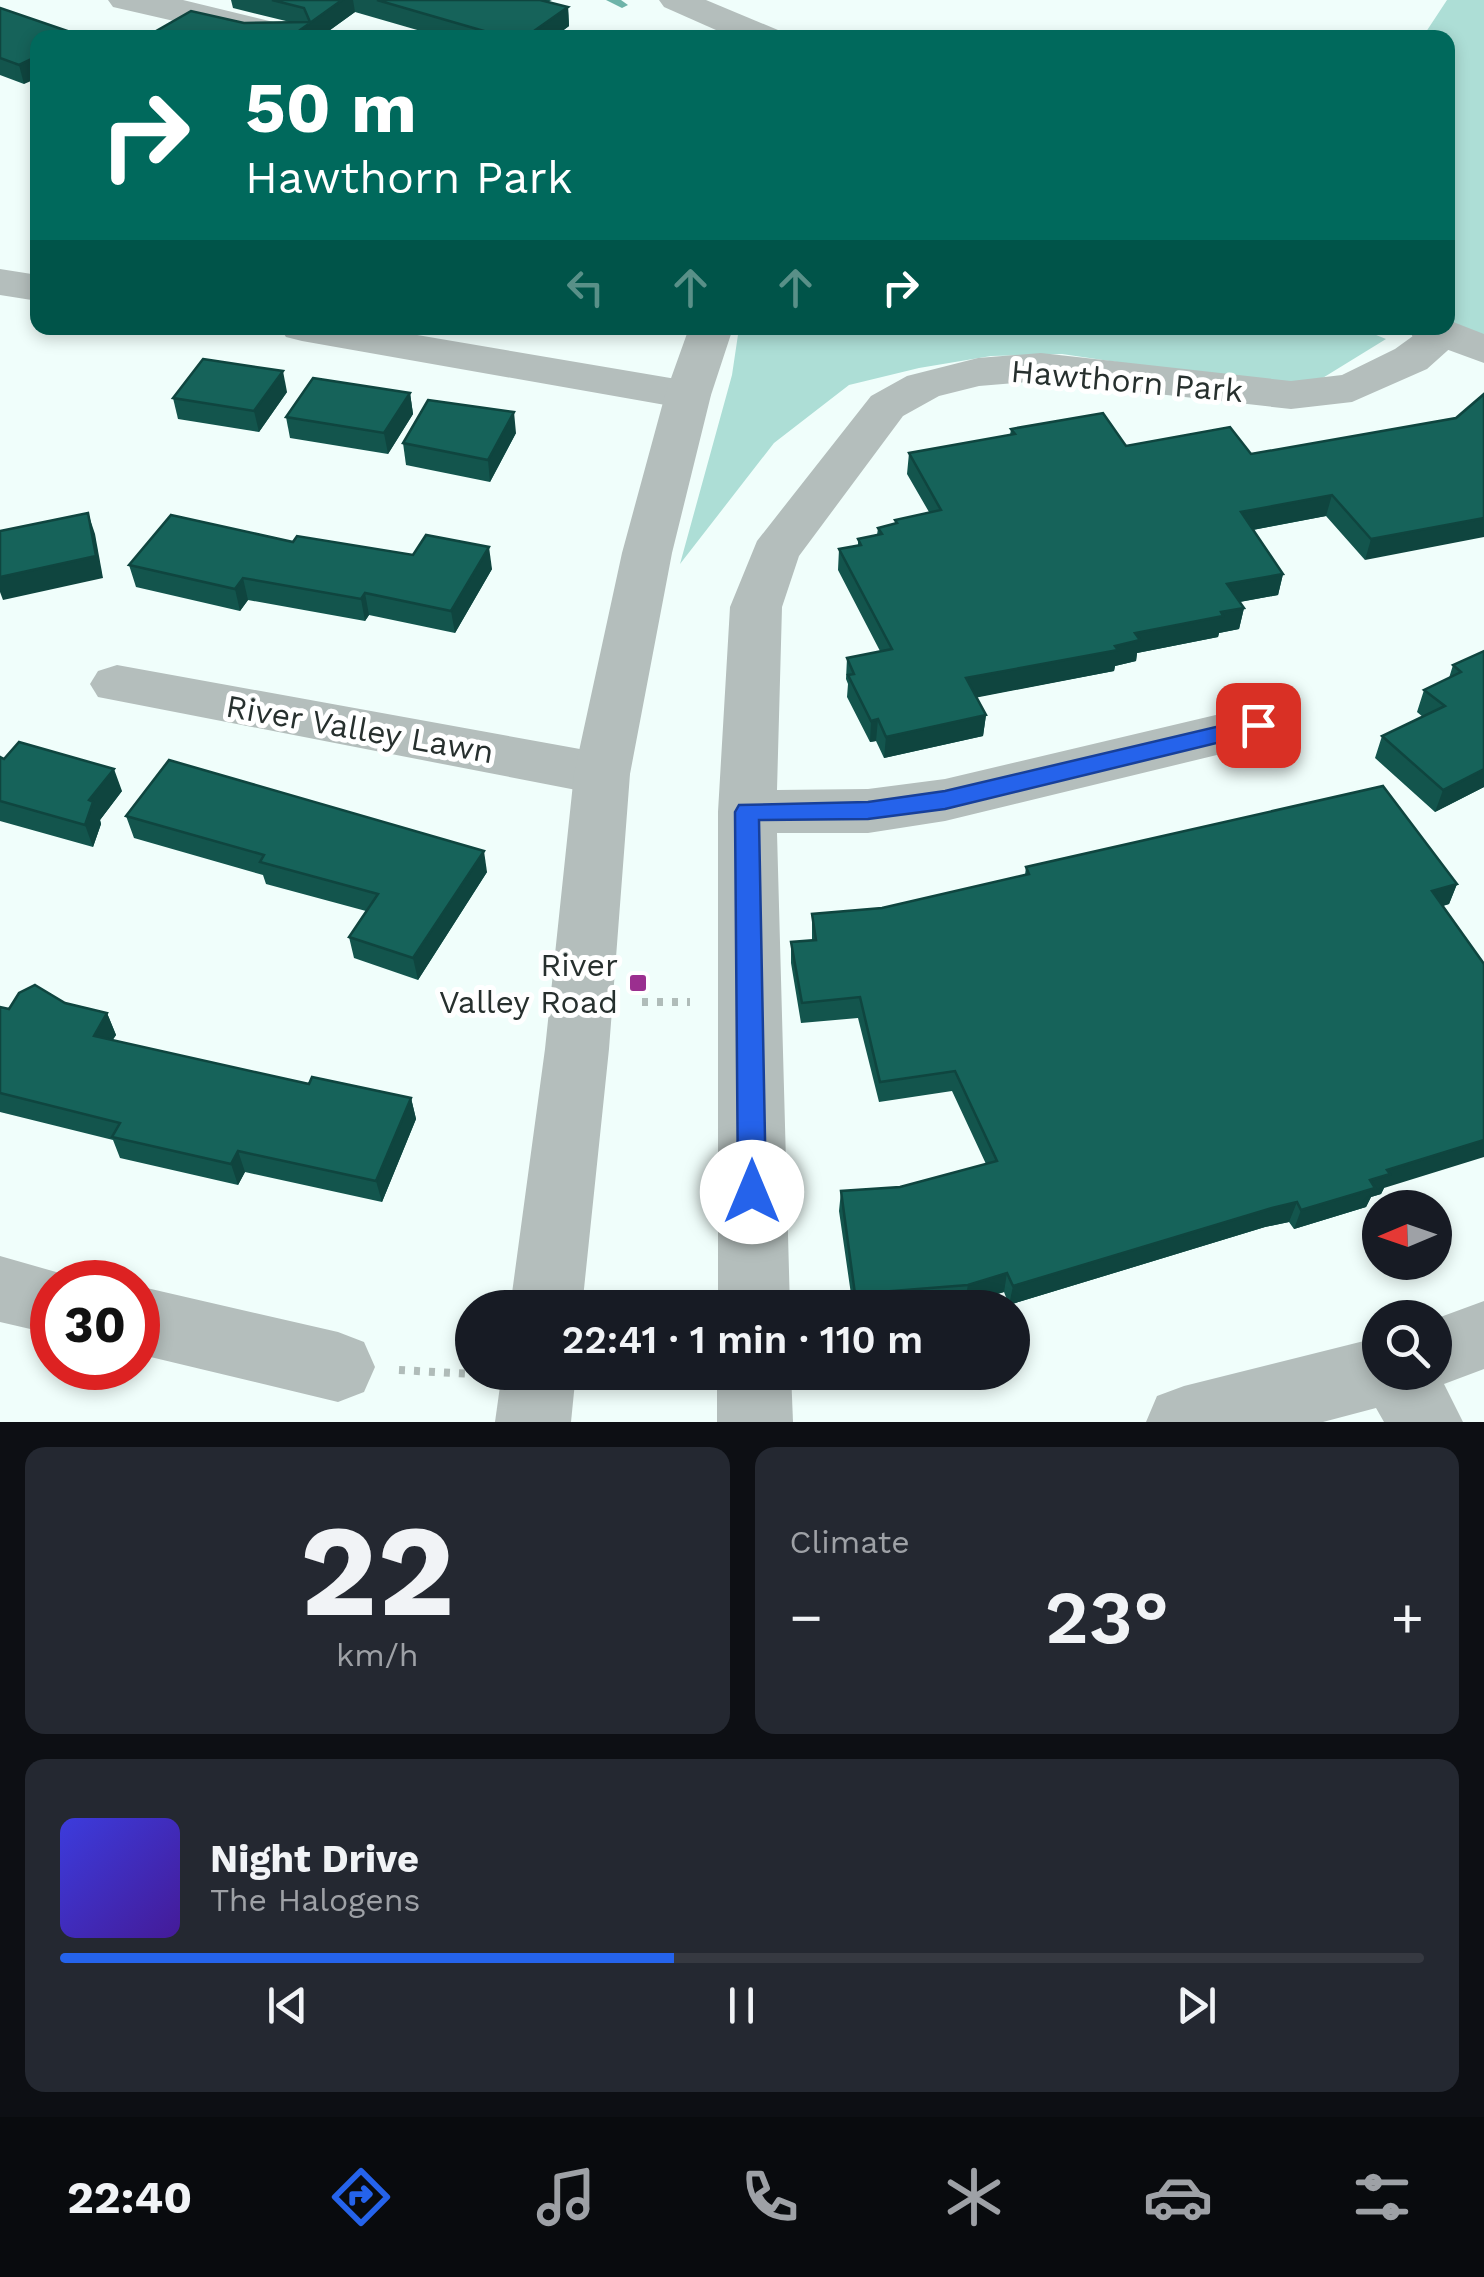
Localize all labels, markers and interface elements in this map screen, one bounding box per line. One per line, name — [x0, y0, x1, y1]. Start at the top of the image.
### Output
text: 50 m — [245, 67, 417, 149]
icon: right — [80, 70, 210, 200]
text: Hawthorn Park — [245, 151, 572, 204]
icon: left — [558, 260, 613, 315]
icon: ahead — [663, 260, 718, 315]
icon: ahead — [768, 260, 823, 315]
icon: right — [873, 260, 928, 315]
street label: Hawthorn Park — [1009, 352, 1245, 410]
pin — [1216, 683, 1301, 768]
street label: River Valley Lawn — [223, 687, 497, 771]
icon: arrive — [1231, 698, 1286, 753]
place label: River Valley Road — [439, 946, 618, 1021]
marker: River Valley Road — [627, 972, 649, 994]
position arrow — [700, 1140, 804, 1244]
north arrow — [1362, 1190, 1452, 1280]
map controls — [1362, 1190, 1452, 1390]
speed limit sign: 30 — [30, 1260, 160, 1390]
button: search — [1362, 1300, 1452, 1390]
text: 22:41 · 1 min · 110 m — [562, 1318, 923, 1362]
text: 22 — [300, 1494, 455, 1647]
text: Climate — [790, 1523, 910, 1561]
text: 23° — [1044, 1573, 1169, 1661]
text: − — [790, 1585, 823, 1649]
text: + — [1391, 1585, 1424, 1649]
text: km/h — [336, 1636, 418, 1674]
text: Night Drive — [210, 1837, 419, 1881]
text: The Halogens — [210, 1881, 420, 1919]
icon: previous — [260, 1978, 315, 2033]
icon: pause — [714, 1978, 769, 2033]
icon: next — [1169, 1978, 1224, 2033]
icon: directions — [326, 2162, 396, 2232]
icon: music — [531, 2162, 601, 2232]
icon: phone — [735, 2162, 805, 2232]
icon: climate — [939, 2162, 1009, 2232]
icon: car — [1143, 2162, 1213, 2232]
icon: filters — [1347, 2162, 1417, 2232]
text: 22:40 — [67, 2171, 192, 2224]

